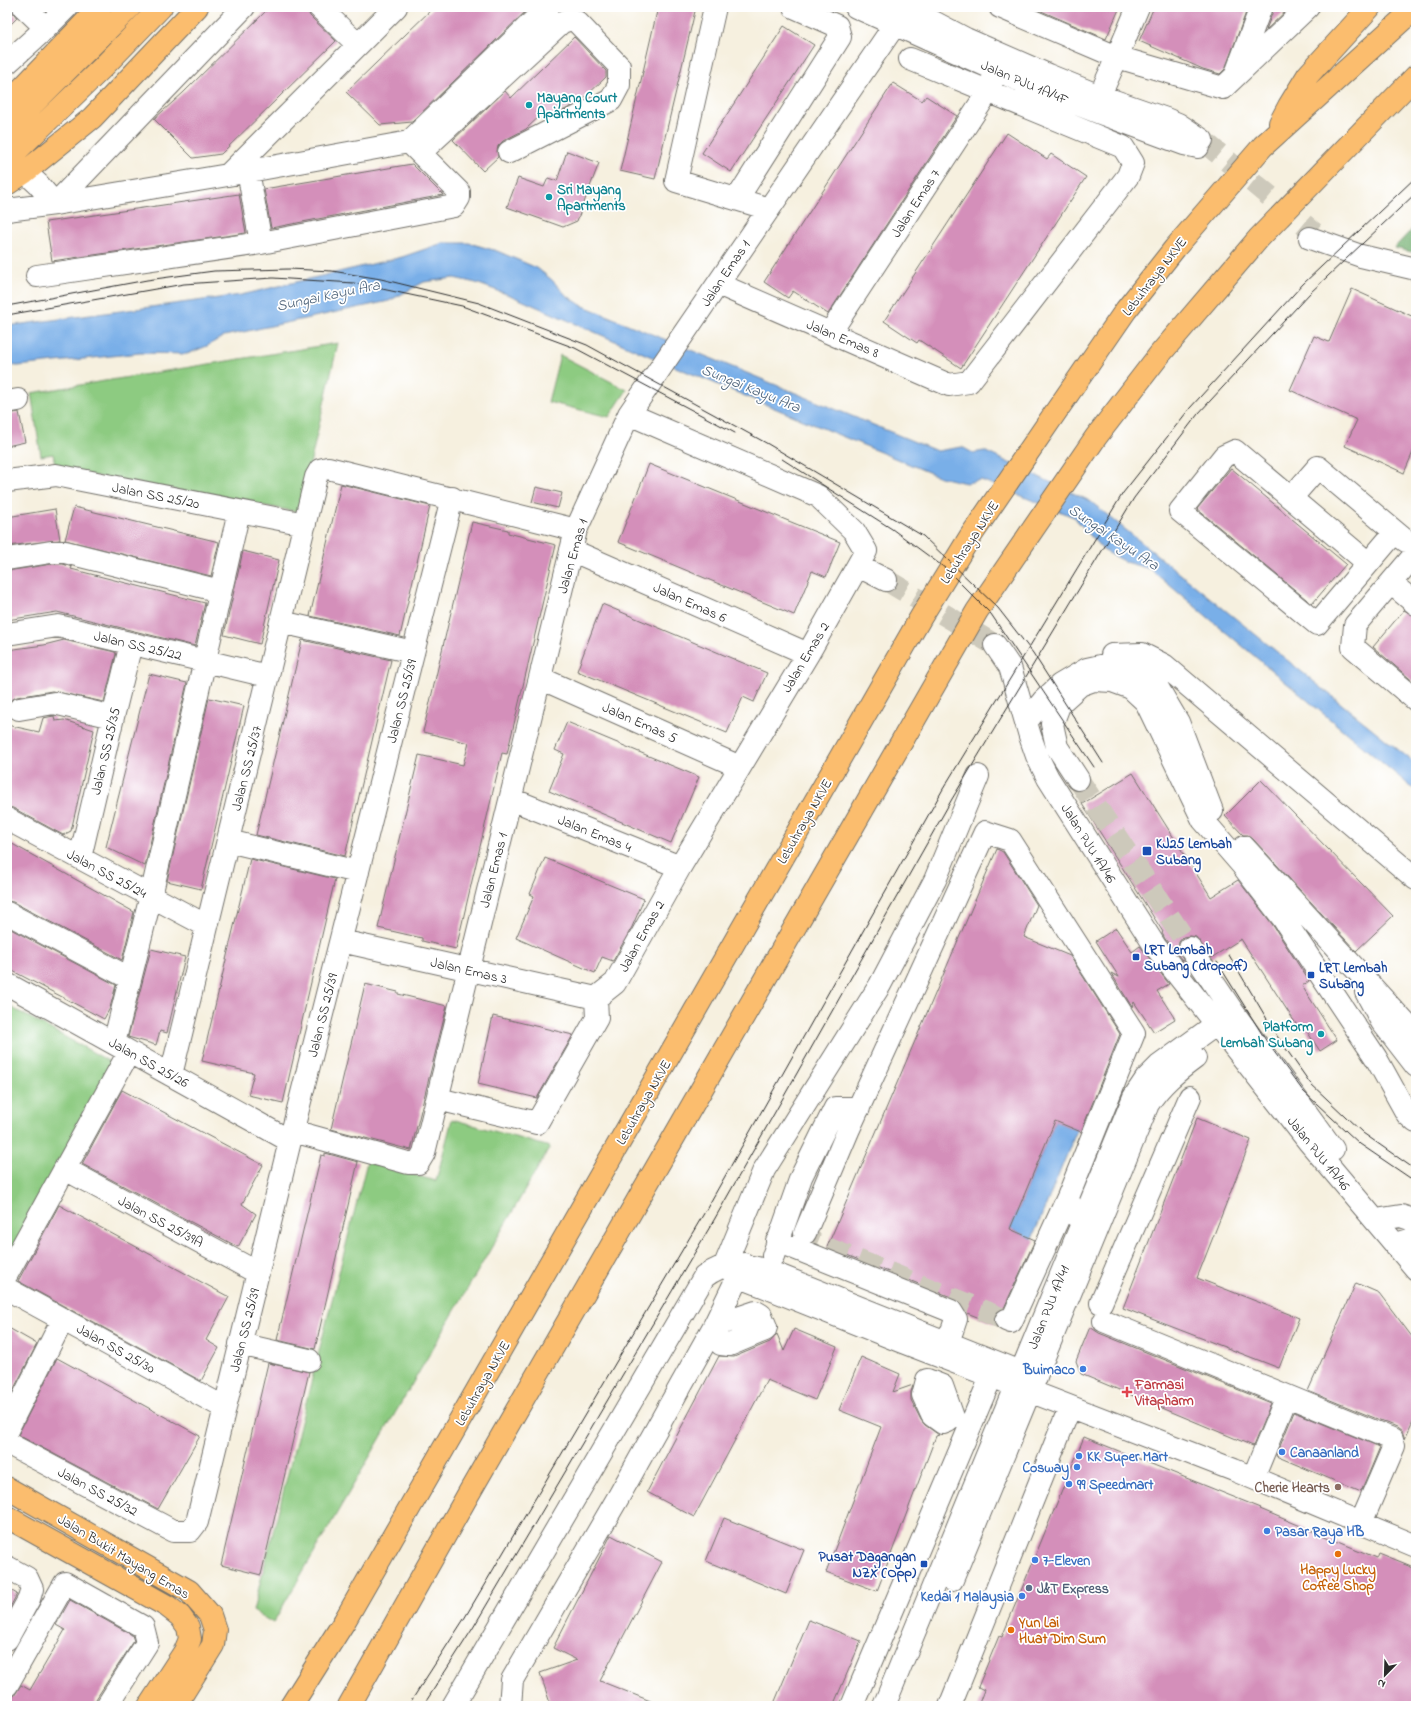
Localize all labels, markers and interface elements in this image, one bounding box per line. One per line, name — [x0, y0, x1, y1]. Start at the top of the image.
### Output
street label: Jalan PJU 1A/4F — [977, 55, 1072, 111]
place label: Mayang Court Apartments — [537, 88, 617, 125]
marker: Mayang Court Apartments — [524, 100, 534, 110]
street label: Jalan Emas 7 — [886, 165, 946, 242]
place label: Sri Mayang Apartments — [557, 180, 626, 217]
marker: Sri Mayang Apartments — [544, 192, 554, 202]
street label: Lebuhraya NKVE — [1118, 233, 1194, 322]
street label: Jalan Emas 1 — [696, 236, 757, 312]
water label: Sungai Kayu Ara — [275, 274, 383, 319]
street label: Jalan Emas 8 — [803, 315, 882, 364]
water label: Sungai Kayu Ara — [698, 359, 804, 420]
street label: Jalan SS 25/20 — [110, 478, 201, 515]
street label: Lebuhraya NKVE — [935, 497, 1006, 589]
water label: Sungai Kayu Ara — [1063, 499, 1164, 578]
street label: Jalan Emas 1 — [553, 516, 594, 596]
street label: Jalan Emas 6 — [649, 578, 729, 629]
street label: Jalan Emas 2 — [777, 618, 836, 697]
street label: Jalan SS 25/22 — [92, 626, 184, 667]
street label: Jalan SS 25/39 — [382, 657, 423, 745]
street label: Jalan Emas 5 — [598, 697, 680, 749]
street label: Jalan SS 25/35 — [86, 705, 127, 797]
street label: Jalan SS 25/37 — [227, 723, 268, 813]
street label: Lebuhraya NKVE — [772, 775, 839, 869]
street label: Jalan PJU 1A/46 — [1055, 800, 1121, 888]
street label: Jalan Emas 4 — [554, 810, 635, 859]
street label: Jalan Emas 1 — [475, 830, 514, 910]
place label: KJ25 Lembah Subang — [1156, 834, 1232, 873]
street label: Jalan SS 25/24 — [62, 844, 150, 904]
marker: KJ25 Lembah Subang — [1141, 845, 1153, 857]
street label: Jalan Emas 2 — [614, 897, 671, 976]
place label: LRT Lembah Subang (dropoff) — [1144, 940, 1248, 979]
street label: Jalan Emas 3 — [428, 952, 509, 991]
marker: LRT Lembah Subang (dropoff) — [1131, 952, 1141, 962]
place label: LRT Lembah Subang — [1319, 958, 1388, 997]
marker: LRT Lembah Subang — [1306, 970, 1316, 980]
street label: Jalan SS 25/39 — [303, 971, 344, 1059]
place label: Platform Lembah Subang — [1220, 1017, 1314, 1056]
marker: Platform Lembah Subang — [1316, 1029, 1326, 1039]
street label: Jalan SS 25/26 — [104, 1033, 192, 1094]
street label: Lebuhraya NKVE — [611, 1056, 678, 1150]
street label: Jalan PJU 1A/46 — [1281, 1112, 1354, 1196]
street label: Jalan SS 25/39A — [114, 1191, 207, 1254]
street label: Jalan PJU 1A/41 — [1023, 1262, 1076, 1353]
street label: Jalan SS 25/39 — [225, 1286, 266, 1374]
street label: Jalan SS 25/30 — [72, 1319, 159, 1380]
street label: Lebuhraya NKVE — [450, 1337, 517, 1431]
place label: Buimaco — [1022, 1360, 1075, 1381]
marker: Buimaco — [1078, 1364, 1088, 1374]
place label: Farmasi Vitapharm — [1134, 1375, 1194, 1412]
marker: Farmasi Vitapharm — [1122, 1387, 1132, 1397]
place label: Canaanland — [1290, 1443, 1359, 1464]
place label: KK Super Mart — [1087, 1447, 1168, 1468]
marker: Canaanland — [1277, 1447, 1287, 1457]
marker: KK Super Mart — [1074, 1451, 1084, 1461]
place label: Cosway — [1022, 1458, 1069, 1481]
street label: Jalan SS 25/32 — [53, 1462, 141, 1522]
marker: Cosway — [1072, 1462, 1082, 1472]
place label: 99 Speedmart — [1076, 1475, 1154, 1496]
place label: Cherie Hearts — [1255, 1478, 1330, 1499]
marker: 99 Speedmart — [1064, 1479, 1074, 1489]
marker: Cherie Hearts — [1333, 1482, 1343, 1492]
street label: Jalan Bukit Mayang Emas — [53, 1509, 193, 1606]
place label: Pasar Raya HB — [1275, 1522, 1365, 1545]
marker: Pasar Raya HB — [1262, 1526, 1272, 1536]
place label: Pusat Dagangan NZX (Opp) — [819, 1547, 917, 1584]
marker: Happy Lucky Coffee Shop — [1333, 1549, 1343, 1559]
place label: 7-Eleven — [1043, 1551, 1090, 1572]
marker: 7-Eleven — [1030, 1555, 1040, 1565]
marker: Pusat Dagangan NZX (Opp) — [919, 1559, 929, 1569]
place label: Happy Lucky Coffee Shop — [1300, 1560, 1376, 1597]
place label: J&T Express — [1037, 1579, 1109, 1600]
marker: J&T Express — [1024, 1583, 1034, 1593]
place label: Kedai 1 Malaysia — [921, 1587, 1014, 1610]
marker: Kedai 1 Malaysia — [1017, 1591, 1027, 1601]
place label: Yun Lai Huat Dim Sum — [1018, 1613, 1106, 1650]
marker: Yun Lai Huat Dim Sum — [1006, 1625, 1016, 1635]
north arrow — [1365, 1655, 1405, 1695]
text: N — [1375, 1674, 1388, 1692]

